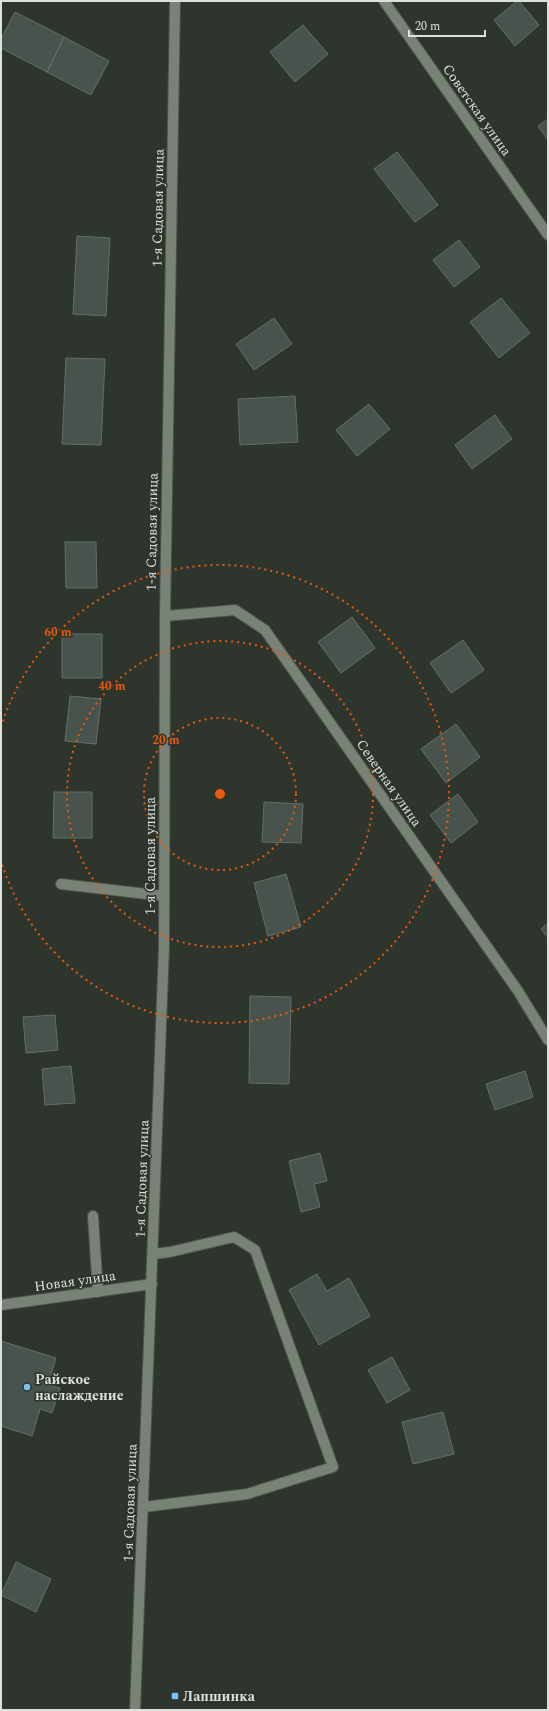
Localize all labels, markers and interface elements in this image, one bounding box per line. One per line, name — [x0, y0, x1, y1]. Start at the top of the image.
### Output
scale bar — [409, 12, 485, 38]
text: 20 m — [415, 17, 440, 36]
street label: Советская улица — [437, 60, 517, 160]
street label: 1-я Садовая улица — [146, 149, 170, 267]
street label: 1-я Садовая улица — [140, 473, 164, 591]
text: 60 m — [44, 623, 72, 642]
text: 40 m — [98, 677, 126, 696]
text: 20 m — [152, 731, 180, 750]
street label: Северная улица — [351, 735, 427, 831]
centre of rings — [213, 787, 227, 801]
street label: 1-я Садовая улица — [140, 797, 161, 915]
street label: 1-я Садовая улица — [129, 1119, 155, 1238]
street label: Новая улица — [33, 1265, 117, 1297]
place label: Райское наслаждение — [35, 1369, 124, 1406]
marker: Райское наслаждение — [22, 1382, 32, 1392]
street label: 1-я Садовая улица — [117, 1443, 143, 1562]
place label: Лапшинка — [183, 1686, 256, 1707]
marker: Лапшинка — [170, 1691, 180, 1701]

